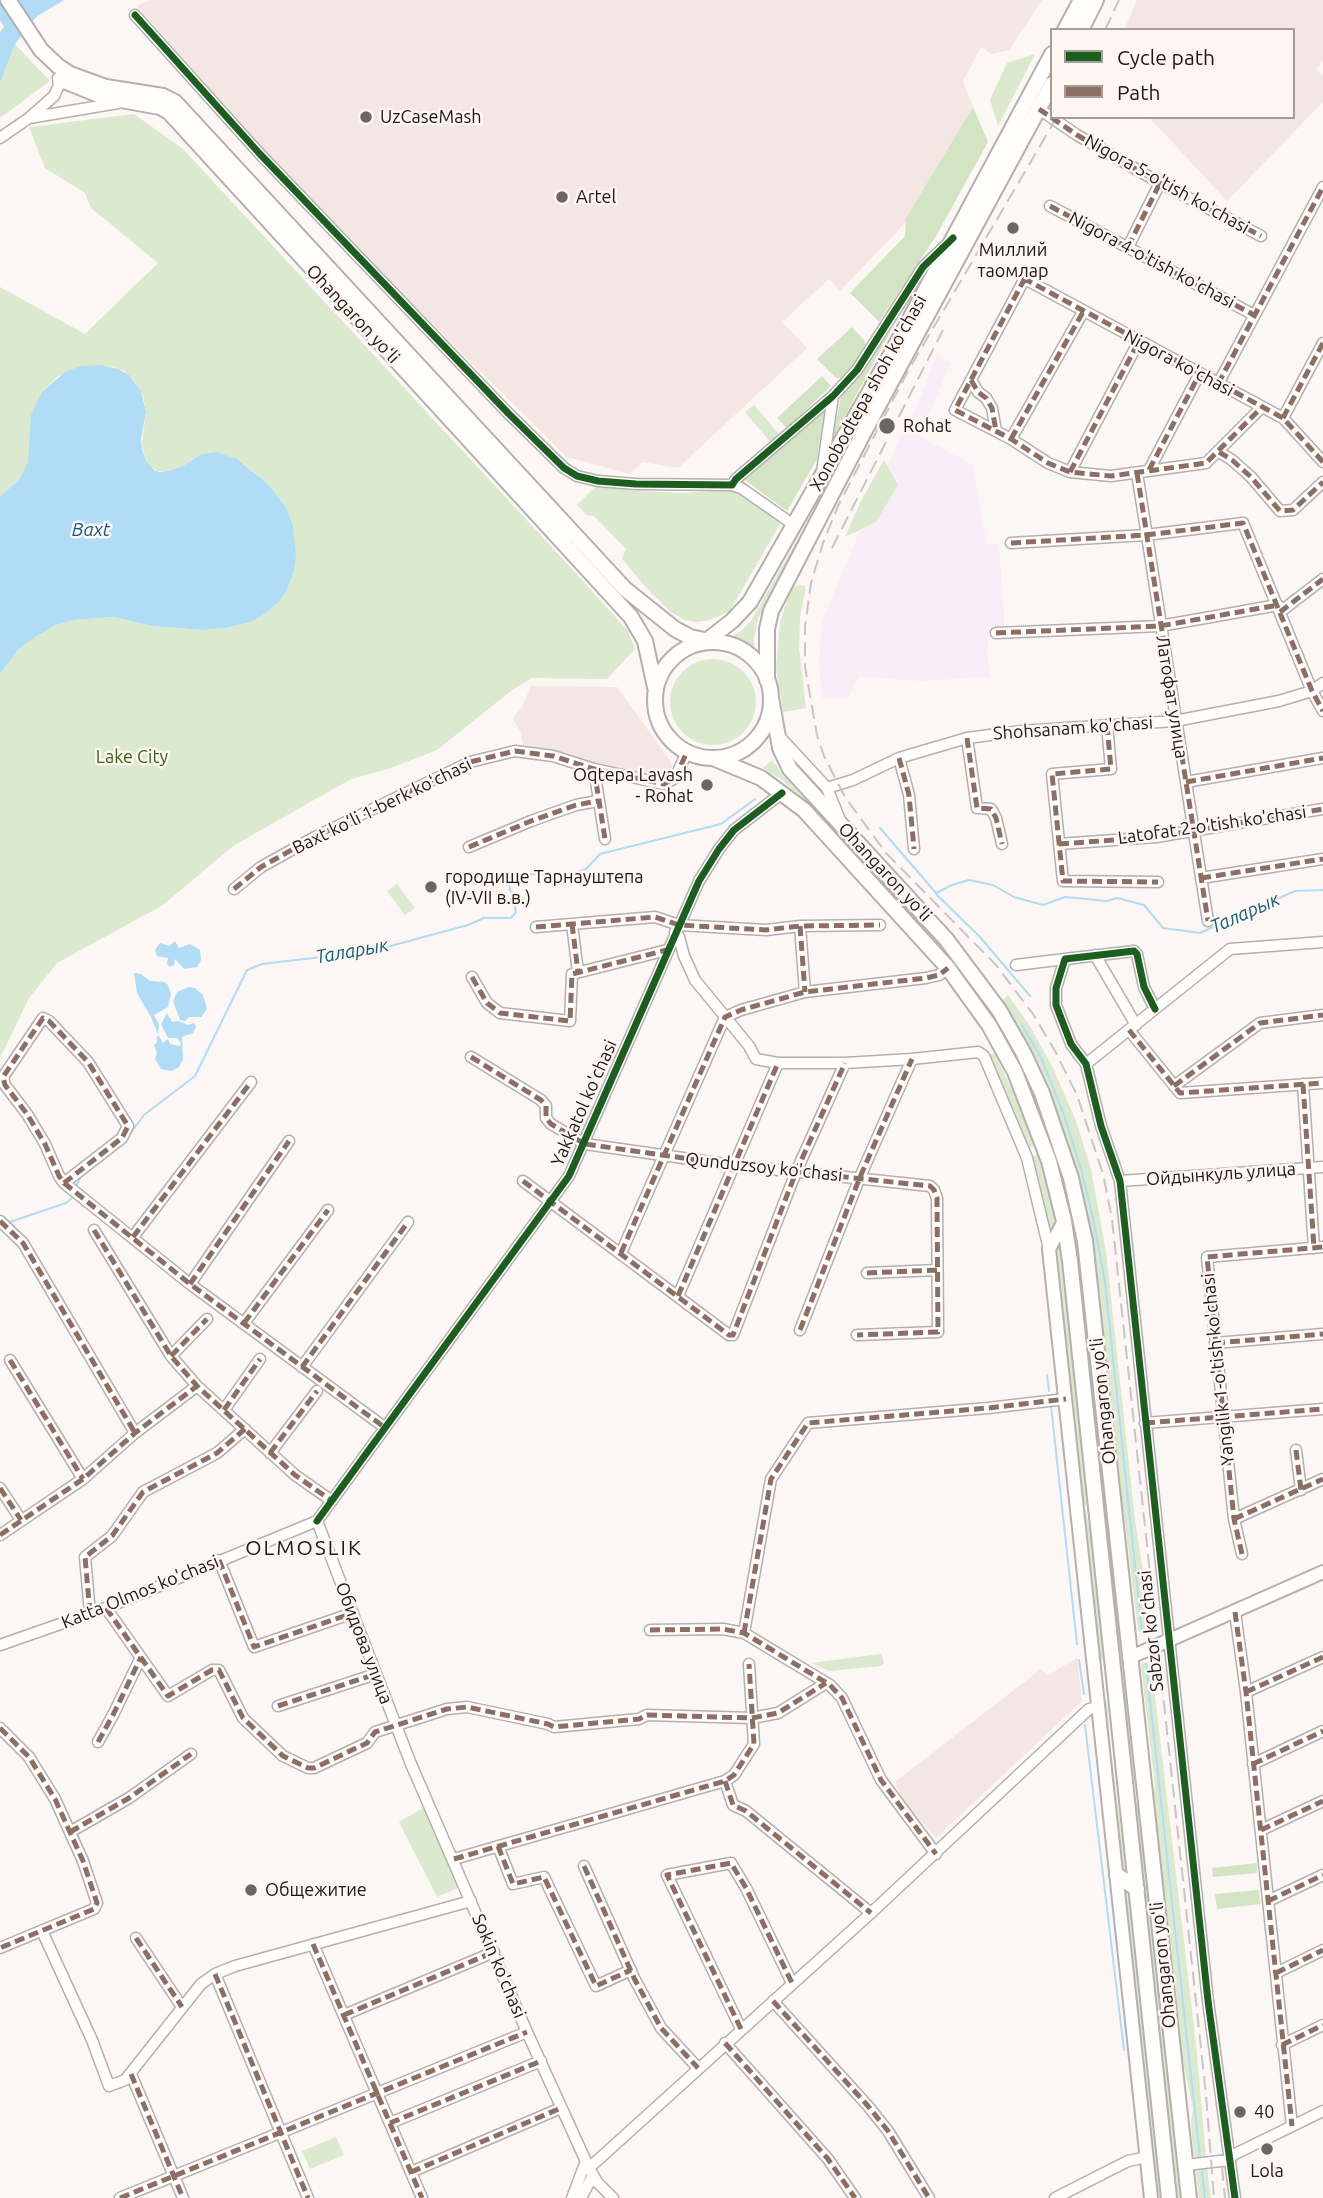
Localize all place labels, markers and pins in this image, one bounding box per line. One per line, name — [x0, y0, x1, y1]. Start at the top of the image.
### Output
place label: UzCaseMash — [380, 106, 482, 128]
marker: UzCaseMash — [358, 109, 374, 125]
place label: Artel — [576, 186, 616, 208]
marker: Artel — [554, 189, 570, 205]
marker: Миллий таомлар — [1005, 220, 1021, 236]
place label: Миллий таомлар — [977, 239, 1049, 282]
place label: Rohat — [903, 415, 951, 437]
marker: Rohat — [877, 416, 897, 436]
place label: Oqtepa Lavash - Rohat — [573, 764, 693, 806]
marker: Oqtepa Lavash - Rohat — [699, 777, 715, 793]
place label: городище Тарнауштепа (IV-VII в.в.) — [445, 866, 643, 908]
marker: городище Тарнауштепа (IV-VII в.в.) — [423, 879, 439, 895]
place label: Общежитие — [265, 1879, 367, 1901]
marker: Общежитие — [243, 1882, 259, 1898]
place label: 40 — [1254, 2101, 1274, 2123]
marker: 40 — [1232, 2104, 1248, 2120]
marker: Lola — [1259, 2141, 1275, 2157]
place label: Lola — [1250, 2160, 1284, 2182]

